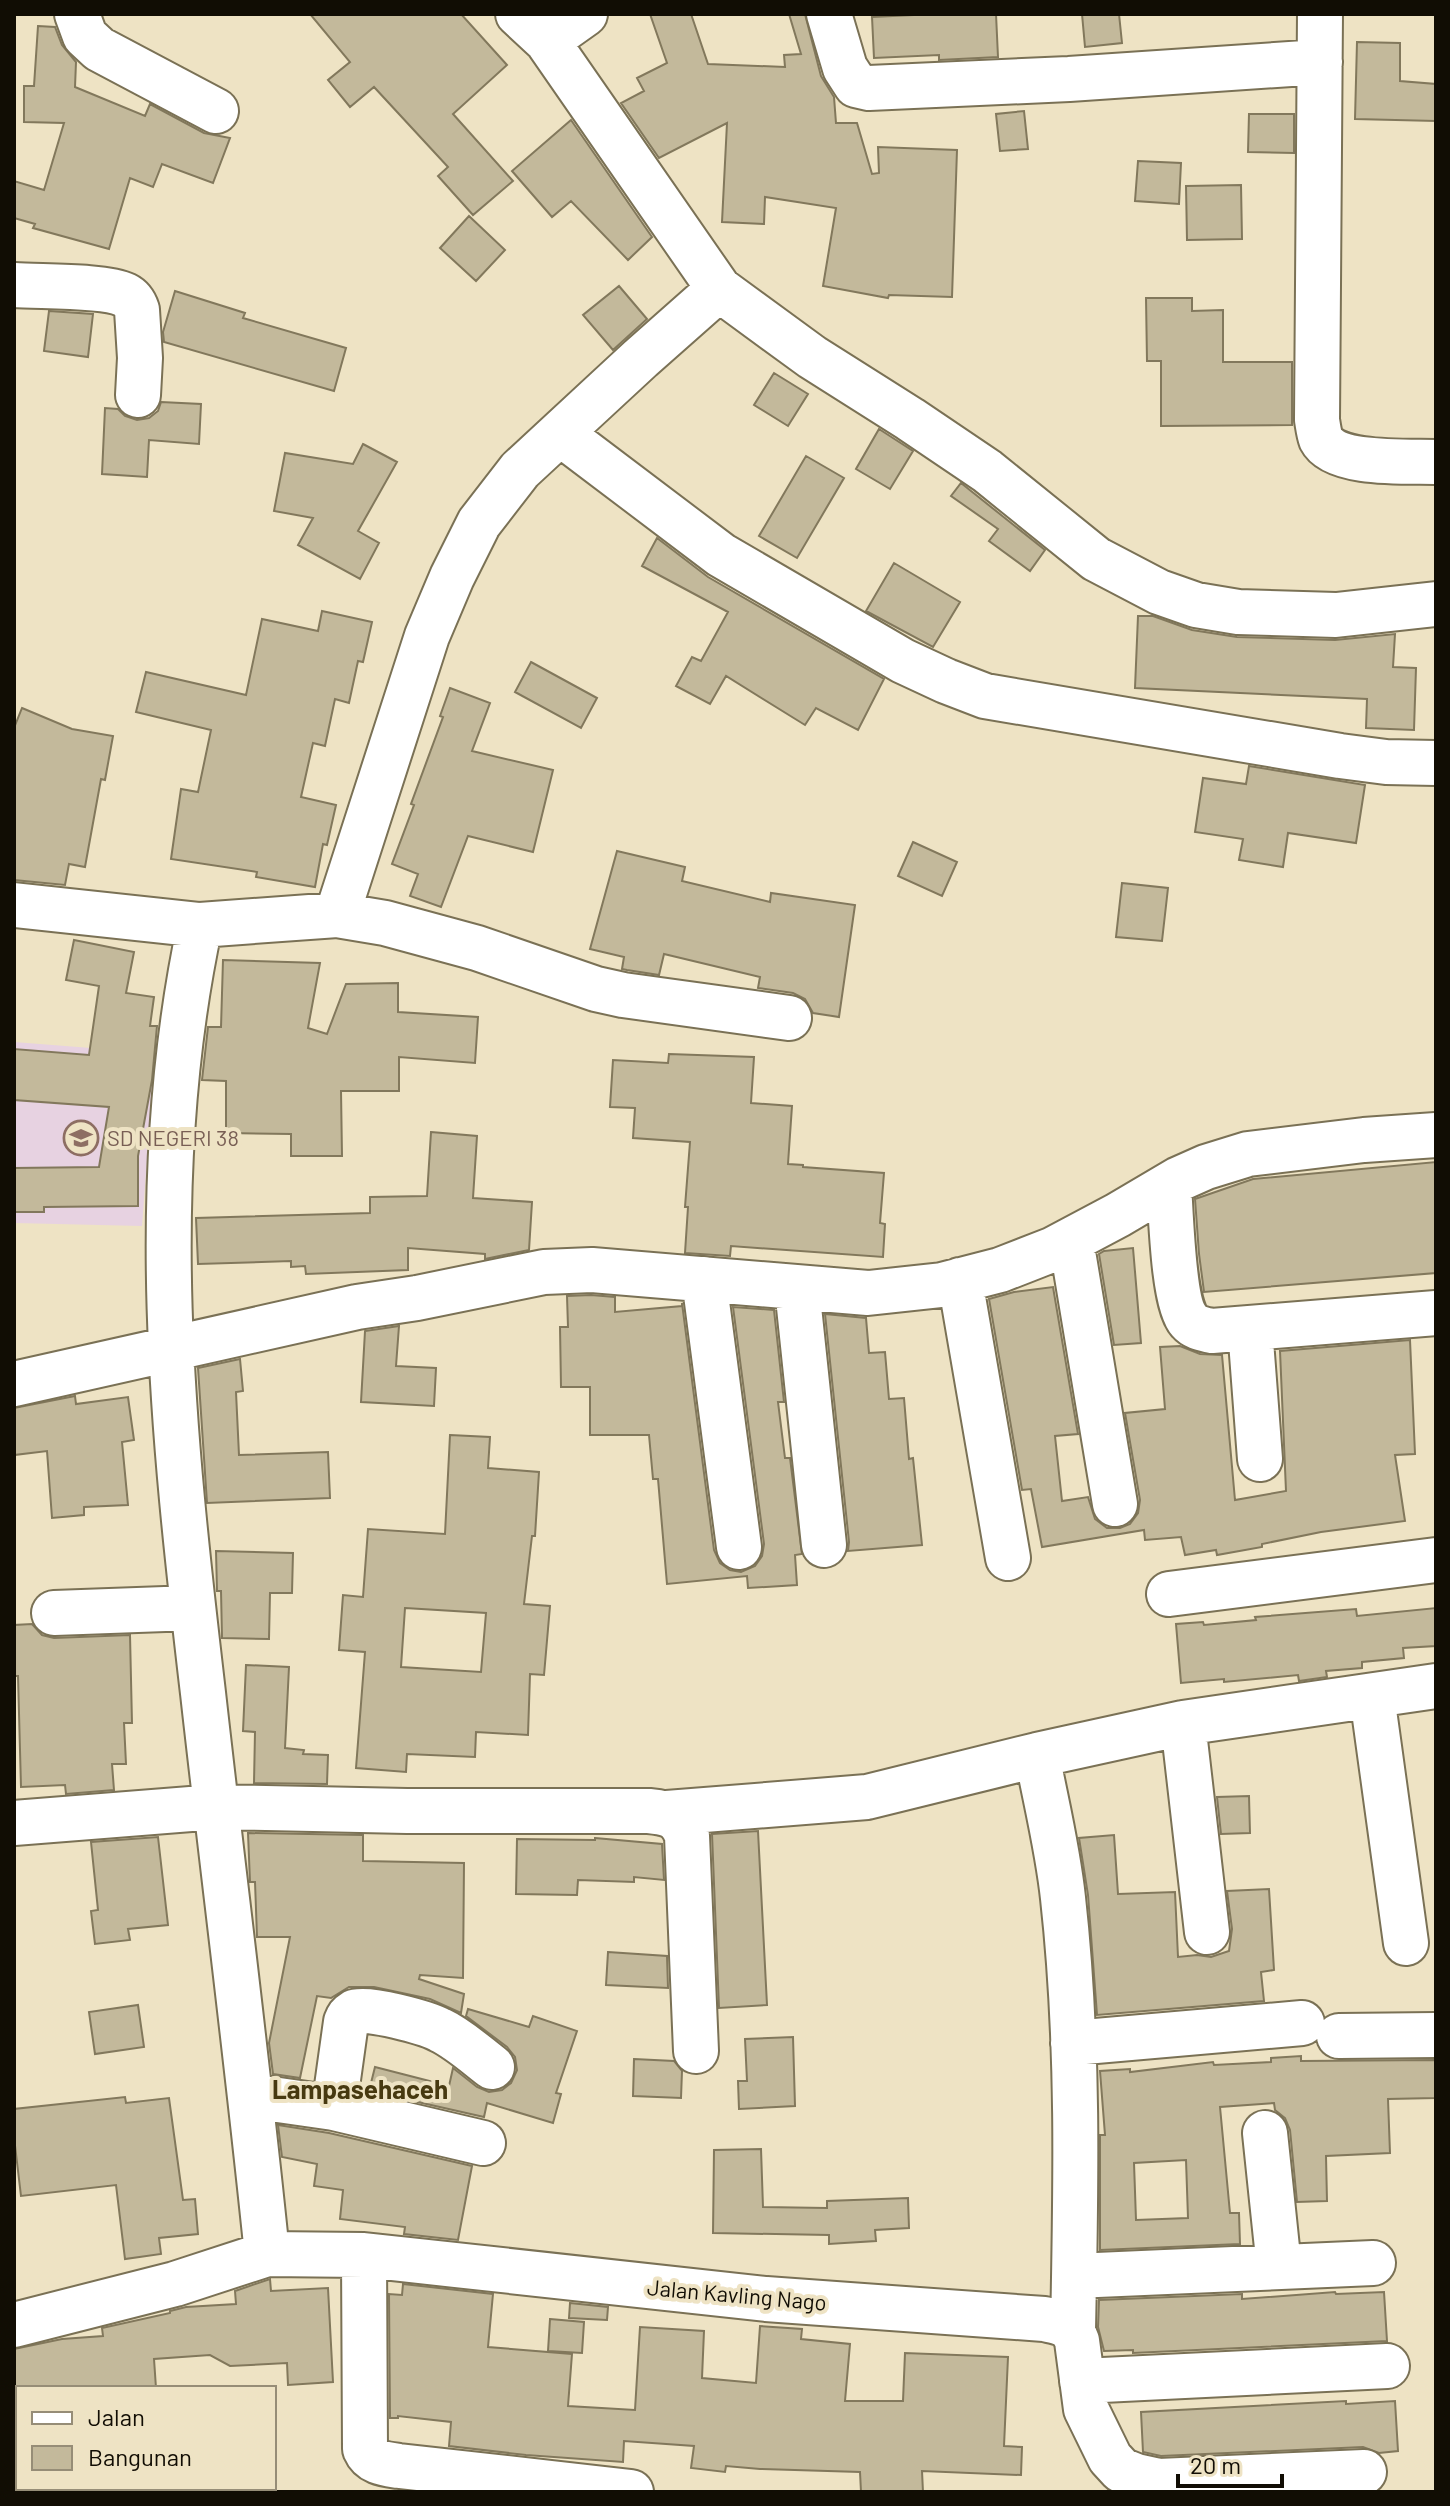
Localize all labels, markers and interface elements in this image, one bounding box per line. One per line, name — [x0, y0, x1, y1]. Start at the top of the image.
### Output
school or university icon: SD NEGERI 38 — [62, 1119, 100, 1157]
place label: SD NEGERI 38 — [107, 1124, 239, 1150]
district label: Lampasehaceh — [272, 2073, 448, 2104]
street label: Jalan Kavling Nago — [646, 2273, 828, 2315]
legend — [16, 2386, 276, 2490]
text: Jalan — [88, 2402, 145, 2431]
scale bar — [1178, 2438, 1282, 2488]
text: Bangunan — [88, 2442, 192, 2471]
text: 20 m — [1190, 2450, 1241, 2479]

